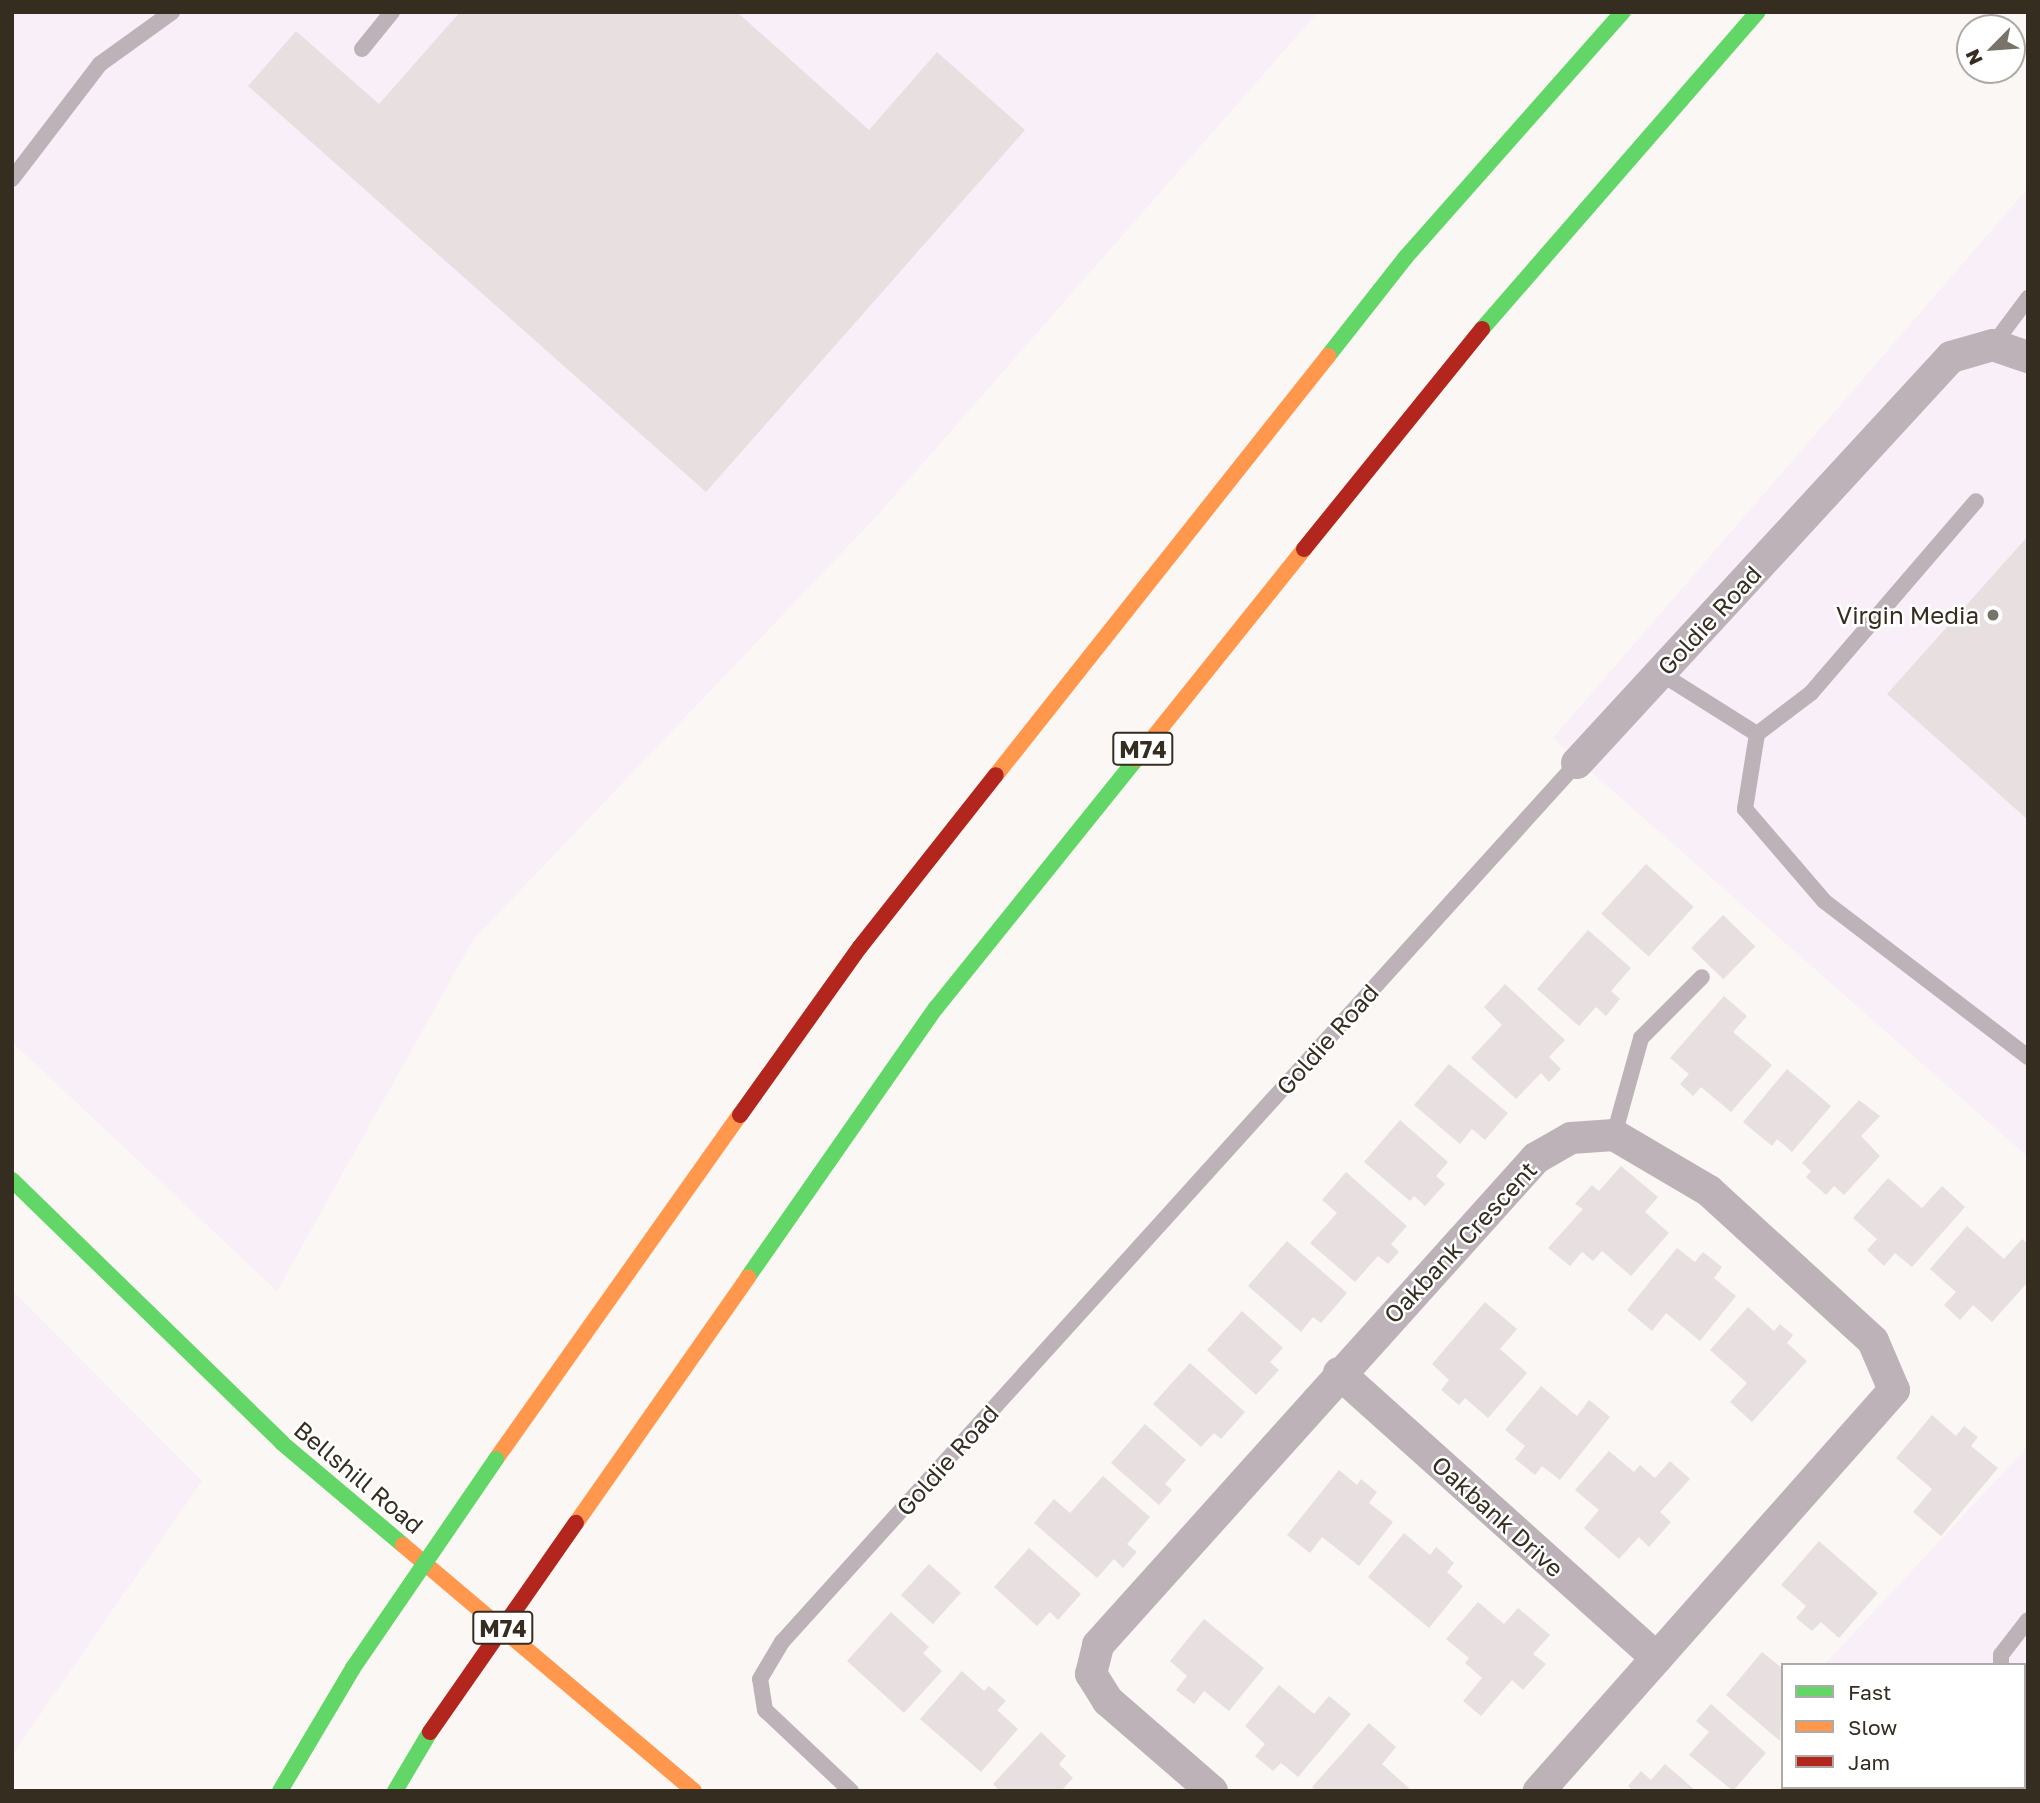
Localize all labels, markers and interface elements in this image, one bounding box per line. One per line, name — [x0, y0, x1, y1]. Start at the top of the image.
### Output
north arrow — [1956, 14, 2026, 84]
text: N — [1960, 46, 1987, 69]
street label: Goldie Road — [1651, 559, 1767, 681]
place label: Virgin Media — [1836, 601, 1979, 629]
marker: Virgin Media — [1985, 607, 2001, 623]
road number: M74 — [1112, 730, 1174, 768]
street label: Goldie Road — [1270, 978, 1384, 1100]
street label: Oakbank Crescent — [1378, 1155, 1542, 1329]
street label: Goldie Road — [890, 1399, 1004, 1521]
street label: Bellshill Road — [289, 1415, 429, 1539]
street label: Oakbank Drive — [1426, 1449, 1570, 1583]
road number: M74 — [472, 1609, 534, 1648]
legend — [1781, 1663, 2026, 1789]
text: Fast — [1848, 1679, 1891, 1705]
text: Slow — [1848, 1714, 1897, 1740]
text: Jam — [1848, 1749, 1890, 1775]

